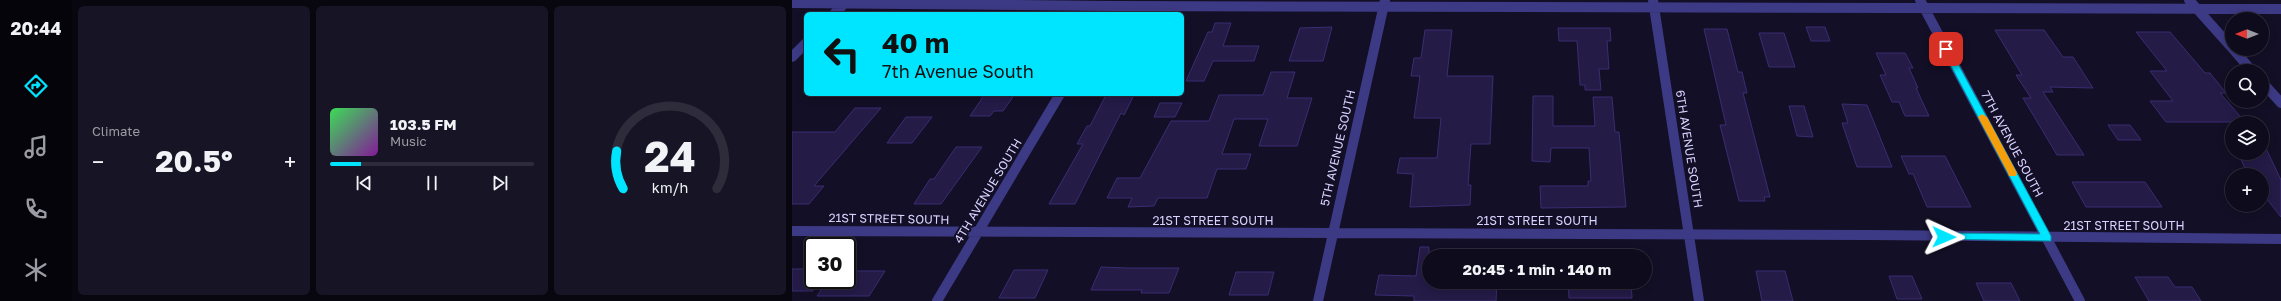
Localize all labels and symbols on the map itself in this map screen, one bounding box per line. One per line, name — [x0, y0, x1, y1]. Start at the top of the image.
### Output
north arrow — [2225, 12, 2269, 56]
pin — [1929, 32, 1963, 66]
street label: 5TH AVENUE SOUTH — [1317, 88, 1358, 208]
street label: 7TH AVENUE SOUTH — [1978, 88, 2047, 200]
street label: 6TH AVENUE SOUTH — [1673, 89, 1706, 209]
street label: 4TH AVENUE SOUTH — [950, 136, 1025, 246]
street label: 21ST STREET SOUTH — [828, 210, 950, 227]
street label: 21ST STREET SOUTH — [1152, 213, 1274, 228]
street label: 21ST STREET SOUTH — [1476, 213, 1598, 228]
position arrow — [1923, 216, 1965, 258]
street label: 21ST STREET SOUTH — [2063, 218, 2185, 233]
speed limit sign: 30 — [804, 237, 856, 289]

